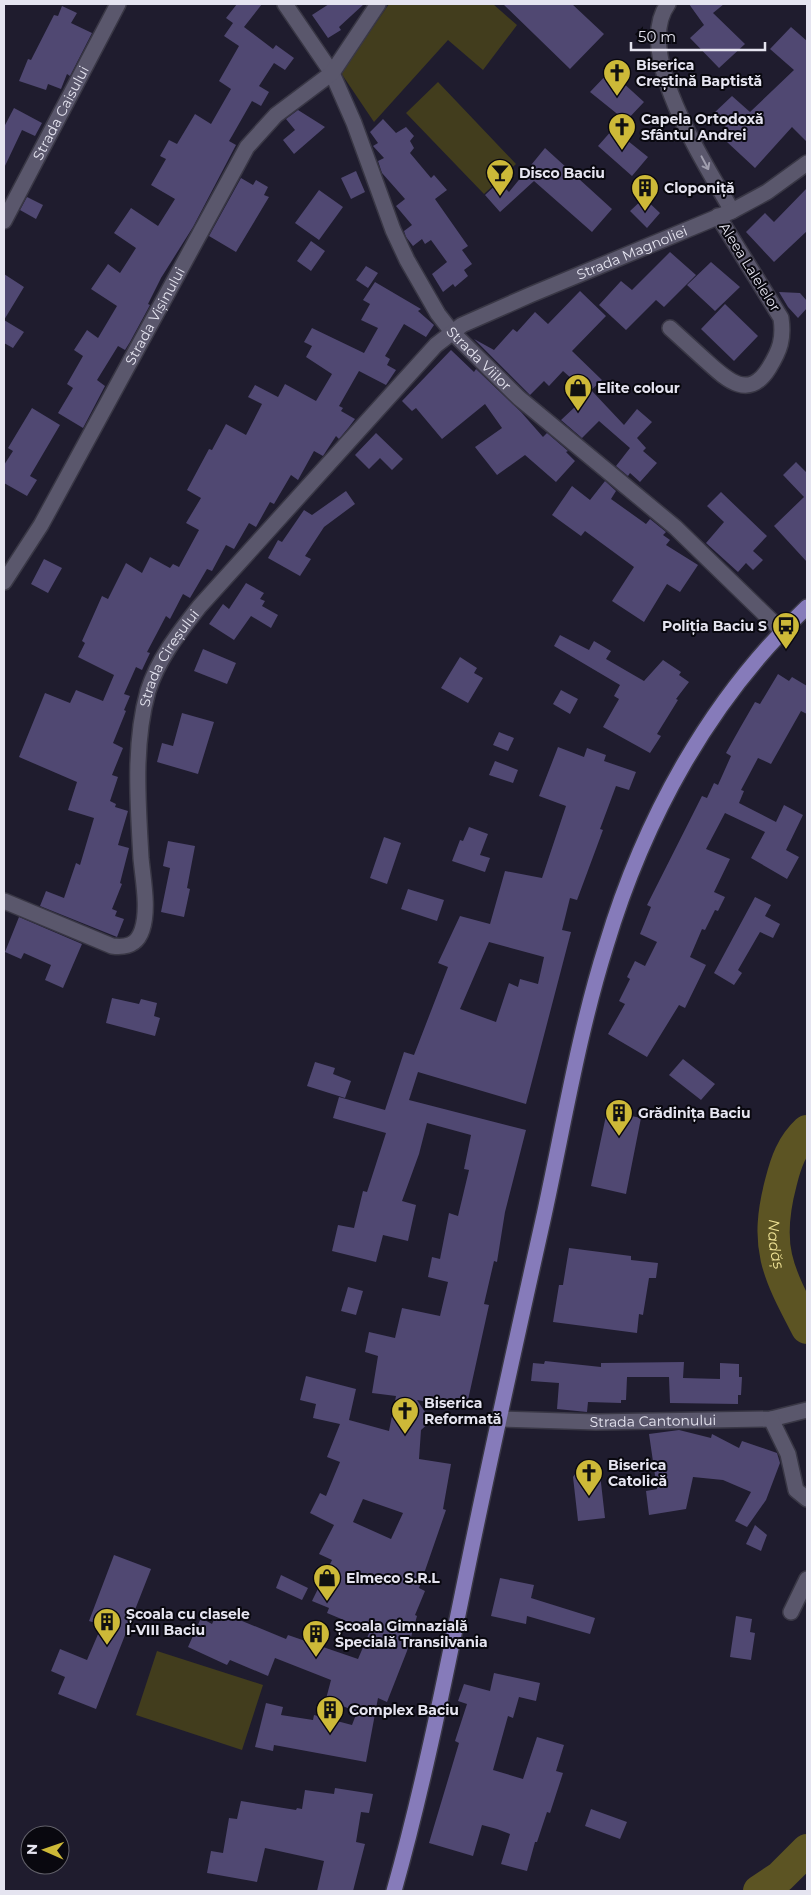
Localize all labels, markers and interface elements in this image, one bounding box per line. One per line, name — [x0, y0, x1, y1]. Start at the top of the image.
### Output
scale bar — [631, 20, 765, 52]
text: 50 m — [638, 27, 676, 46]
place label: Biserica Creștină Baptistă — [636, 56, 762, 91]
church icon: Biserica Creștină Baptistă — [602, 58, 632, 97]
street label: Strada Caisului — [29, 63, 93, 163]
place label: Capela Ortodoxă Sfântul Andrei — [641, 110, 764, 144]
church icon: Capela Ortodoxă Sfântul Andrei — [607, 112, 637, 151]
one-way arrow — [701, 155, 711, 169]
bar icon: Disco Baciu — [485, 158, 515, 197]
place label: Disco Baciu — [519, 164, 605, 182]
building icon: Cloponiță — [630, 173, 660, 212]
place label: Cloponiță — [664, 179, 735, 198]
street label: Aleea Lalelelor — [715, 219, 785, 315]
street label: Strada Magnoliei — [574, 222, 690, 284]
street label: Strada Vișinului — [121, 264, 189, 368]
street label: Strada Viilor — [442, 323, 516, 395]
shop icon: Elite colour — [563, 373, 593, 412]
place label: Elite colour — [597, 379, 680, 397]
street label: Strada Cireșului — [135, 606, 203, 709]
bus stop icon: Poliția Baciu S — [771, 611, 801, 650]
place label: Poliția Baciu S — [662, 617, 767, 636]
building icon: Grădinița Baciu — [604, 1098, 634, 1137]
place label: Grădinița Baciu — [638, 1104, 751, 1123]
water label: Nadăș — [764, 1219, 789, 1272]
place label: Biserica Reformată — [424, 1394, 501, 1428]
church icon: Biserica Reformată — [390, 1396, 420, 1435]
street label: Strada Cantonului — [589, 1411, 716, 1431]
place label: Biserica Catolică — [608, 1456, 667, 1490]
church icon: Biserica Catolică — [574, 1458, 604, 1497]
shop icon: Elmeco S.R.L — [312, 1563, 342, 1602]
place label: Elmeco S.R.L — [346, 1569, 440, 1587]
place label: Școala cu clasele I-VIII Baciu — [126, 1605, 250, 1639]
building icon: Școala cu clasele I-VIII Baciu — [92, 1607, 122, 1646]
place label: Școala Gimnazială Specială Transilvania — [335, 1617, 488, 1651]
building icon: Școala Gimnazială Specială Transilvania — [301, 1619, 331, 1658]
building icon: Complex Baciu — [315, 1695, 345, 1734]
place label: Complex Baciu — [349, 1701, 459, 1719]
north arrow — [20, 1825, 70, 1875]
text: N — [23, 1844, 41, 1856]

